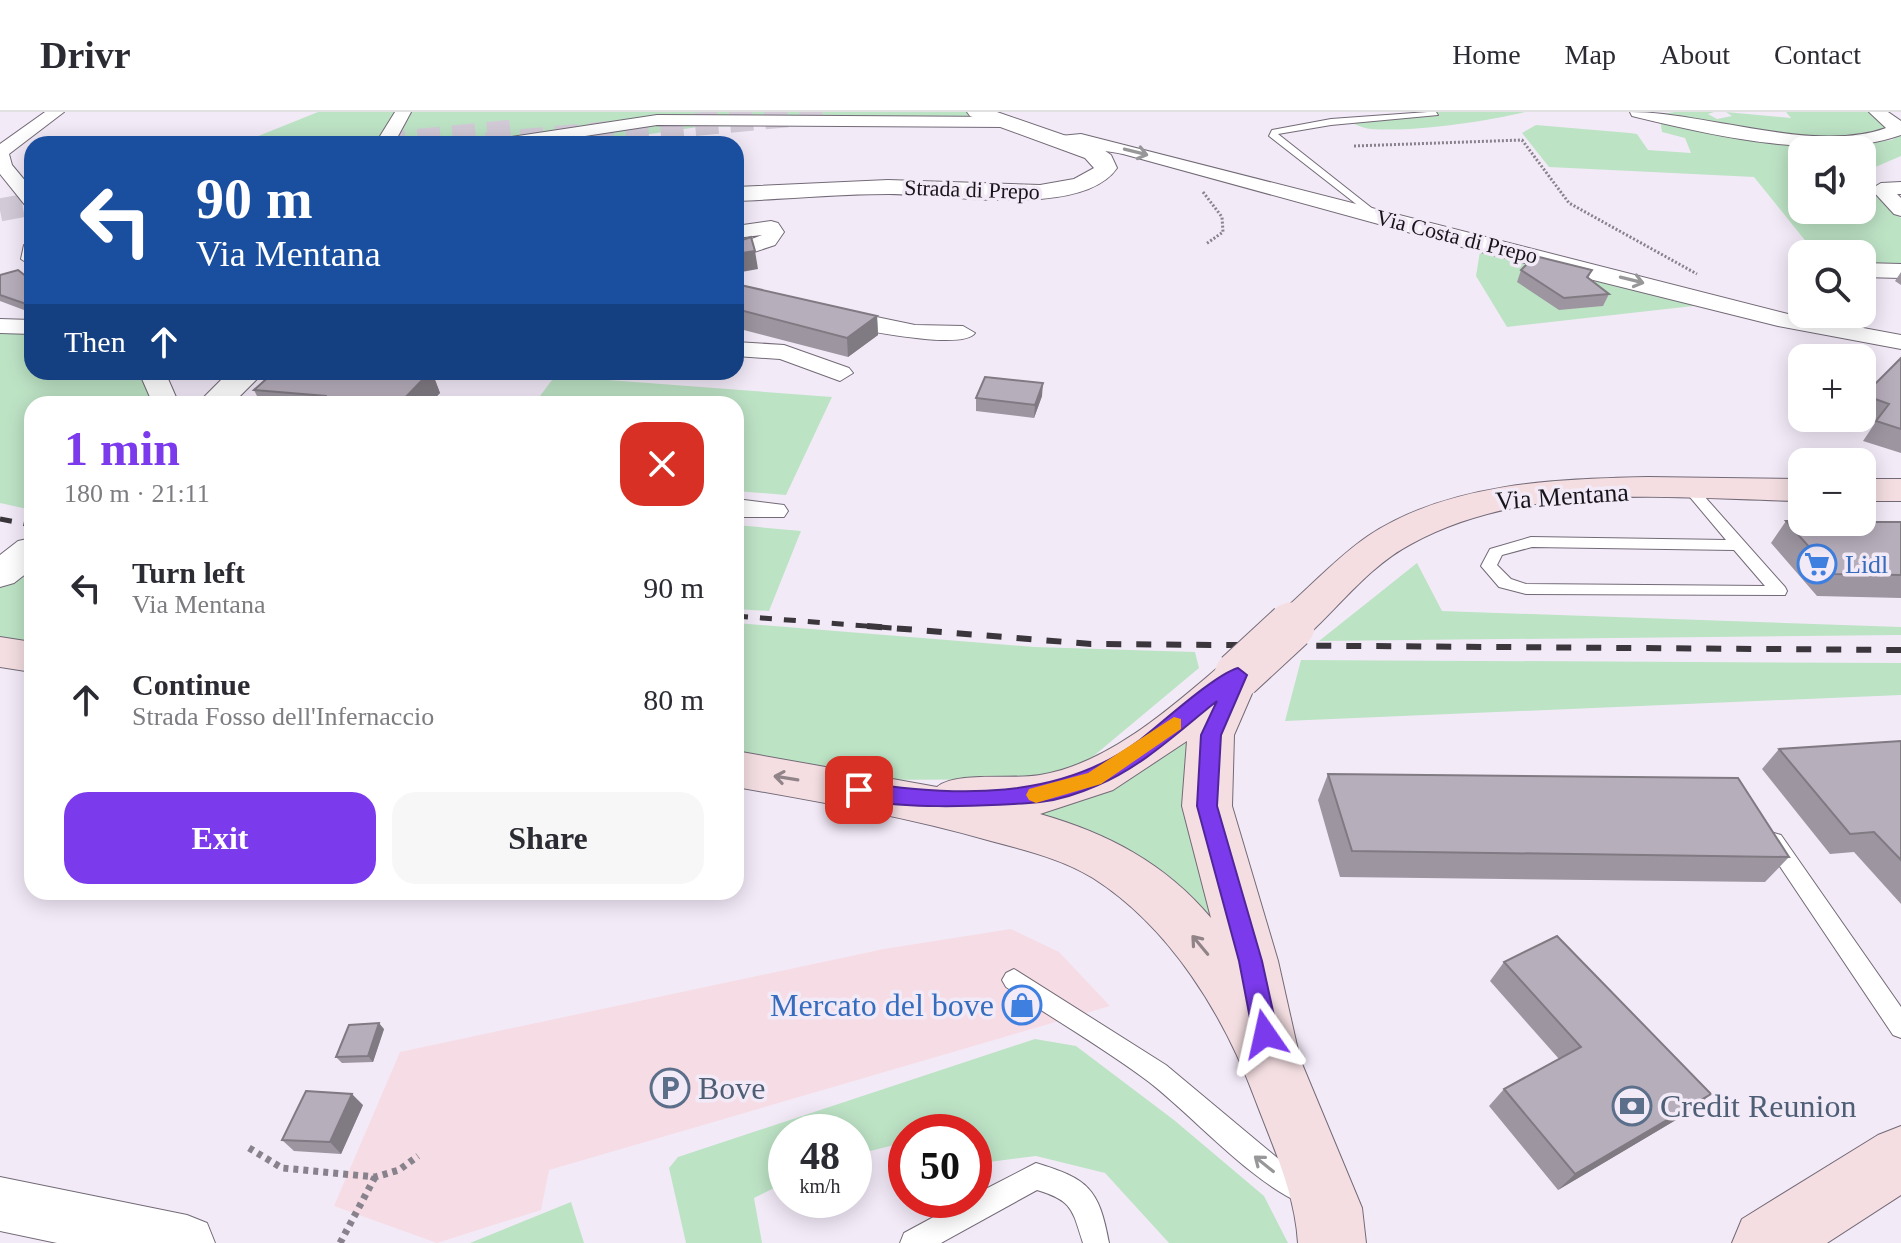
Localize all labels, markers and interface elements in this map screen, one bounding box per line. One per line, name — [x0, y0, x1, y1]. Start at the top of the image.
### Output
text: Drivr — [40, 34, 131, 76]
text: Home — [1452, 39, 1521, 70]
text: Map — [1565, 39, 1616, 70]
text: About — [1660, 39, 1730, 70]
text: Contact — [1774, 39, 1861, 70]
map controls — [1788, 136, 1876, 536]
button: sound — [1788, 136, 1876, 224]
one-way arrow — [1123, 146, 1149, 161]
icon: left — [64, 168, 168, 272]
text: 90 m — [196, 168, 313, 230]
street label: Strada di Prepo — [904, 175, 1040, 204]
street label: Via Costa di Prepo — [1374, 204, 1540, 269]
text: Via Mentana — [196, 234, 381, 274]
button: search — [1788, 240, 1876, 328]
one-way arrow — [1619, 273, 1644, 288]
icon: ahead — [142, 320, 186, 364]
text: Then — [64, 325, 126, 358]
button: + — [1788, 344, 1876, 432]
text: 1 min — [64, 422, 180, 475]
button: close — [620, 422, 704, 506]
button: − — [1788, 448, 1876, 536]
street label: Via Mentana — [1494, 477, 1630, 516]
text: 180 m · 21:11 — [64, 479, 210, 508]
supermarket icon: Lidl — [1796, 543, 1838, 585]
place label: Lidl — [1845, 550, 1888, 579]
text: Turn left — [132, 556, 245, 589]
icon: left — [64, 566, 108, 610]
text: 90 m — [643, 571, 704, 604]
text: Via Mentana — [132, 590, 265, 619]
text: Continue — [132, 668, 250, 701]
icon: ahead — [64, 678, 108, 722]
text: 80 m — [643, 683, 704, 716]
text: Strada Fosso dell'Infernaccio — [132, 702, 434, 731]
pin — [825, 756, 893, 824]
icon: arrive — [837, 768, 881, 812]
one-way arrow — [774, 769, 799, 784]
button: Exit — [64, 792, 376, 884]
button: Share — [392, 792, 704, 884]
one-way arrow — [1191, 935, 1209, 956]
shop icon: Mercato del bove — [1001, 984, 1043, 1026]
place label: Mercato del bove — [770, 987, 994, 1023]
position arrow — [1223, 992, 1307, 1076]
parking icon: Bove — [649, 1067, 691, 1109]
place label: Bove — [698, 1070, 766, 1106]
bank icon: Credit Reunion — [1611, 1085, 1653, 1127]
place label: Credit Reunion — [1660, 1088, 1856, 1124]
speed limit sign: 50 — [888, 1114, 992, 1218]
text: 48 — [800, 1133, 840, 1178]
one-way arrow — [1254, 1155, 1275, 1172]
text: km/h — [799, 1175, 841, 1197]

